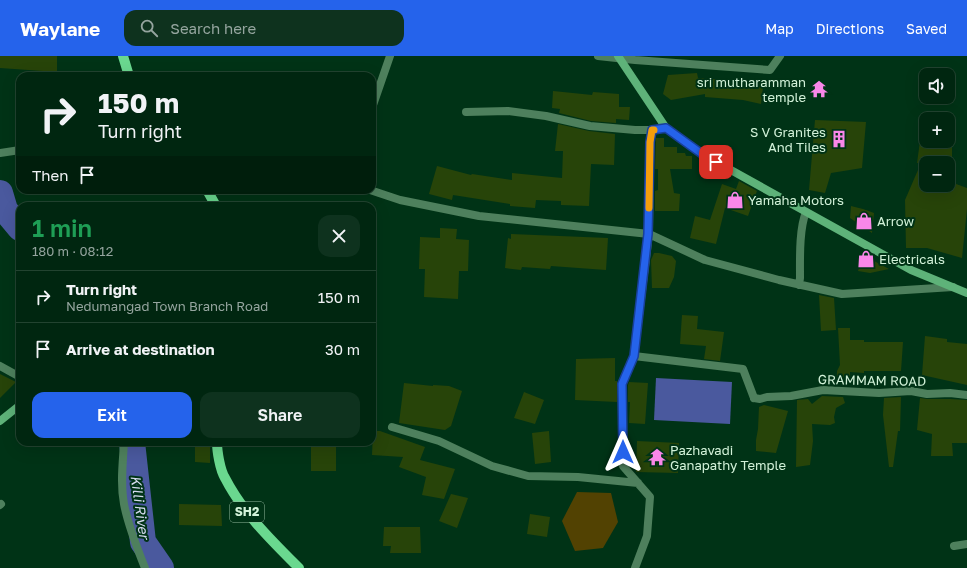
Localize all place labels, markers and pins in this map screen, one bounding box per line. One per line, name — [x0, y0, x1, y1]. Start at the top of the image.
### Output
place label: sri mutharamman temple — [697, 74, 806, 105]
temple icon: sri mutharamman temple — [809, 79, 829, 99]
place label: S V Granites And Tiles — [750, 124, 826, 155]
building icon: S V Granites And Tiles — [829, 129, 849, 149]
pin — [699, 145, 733, 179]
shop icon: Yamaha Motors — [725, 190, 745, 210]
place label: Yamaha Motors — [748, 192, 844, 208]
shop icon: Arrow — [854, 211, 874, 231]
place label: Arrow — [877, 213, 914, 229]
shop icon: Electricals — [856, 249, 876, 269]
place label: Electricals — [879, 251, 945, 267]
place label: Pazhavadi Ganapathy Temple — [670, 442, 786, 473]
temple icon: Pazhavadi Ganapathy Temple — [647, 447, 667, 467]

